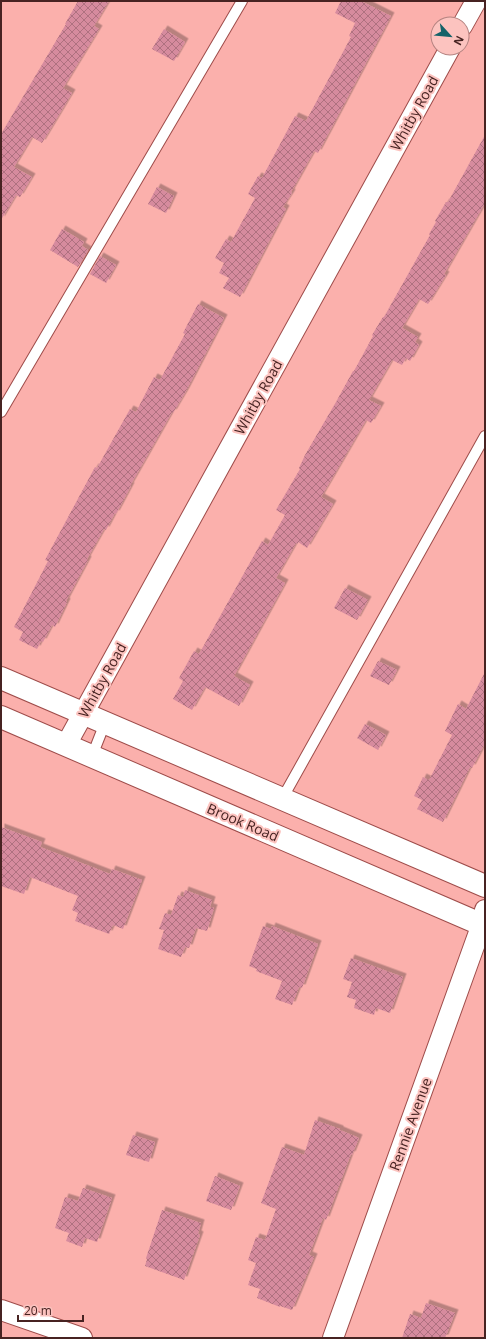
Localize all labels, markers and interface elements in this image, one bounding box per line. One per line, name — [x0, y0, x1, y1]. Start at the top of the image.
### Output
north arrow — [430, 16, 470, 56]
text: N — [451, 33, 468, 48]
street label: Whitby Road — [386, 72, 442, 154]
street label: Whitby Road — [230, 356, 286, 438]
street label: Whitby Road — [74, 639, 130, 721]
street label: Brook Road — [204, 798, 282, 846]
street label: Rennie Avenue — [384, 1075, 436, 1173]
scale bar — [18, 1297, 83, 1323]
text: 20 m — [24, 1302, 52, 1319]

